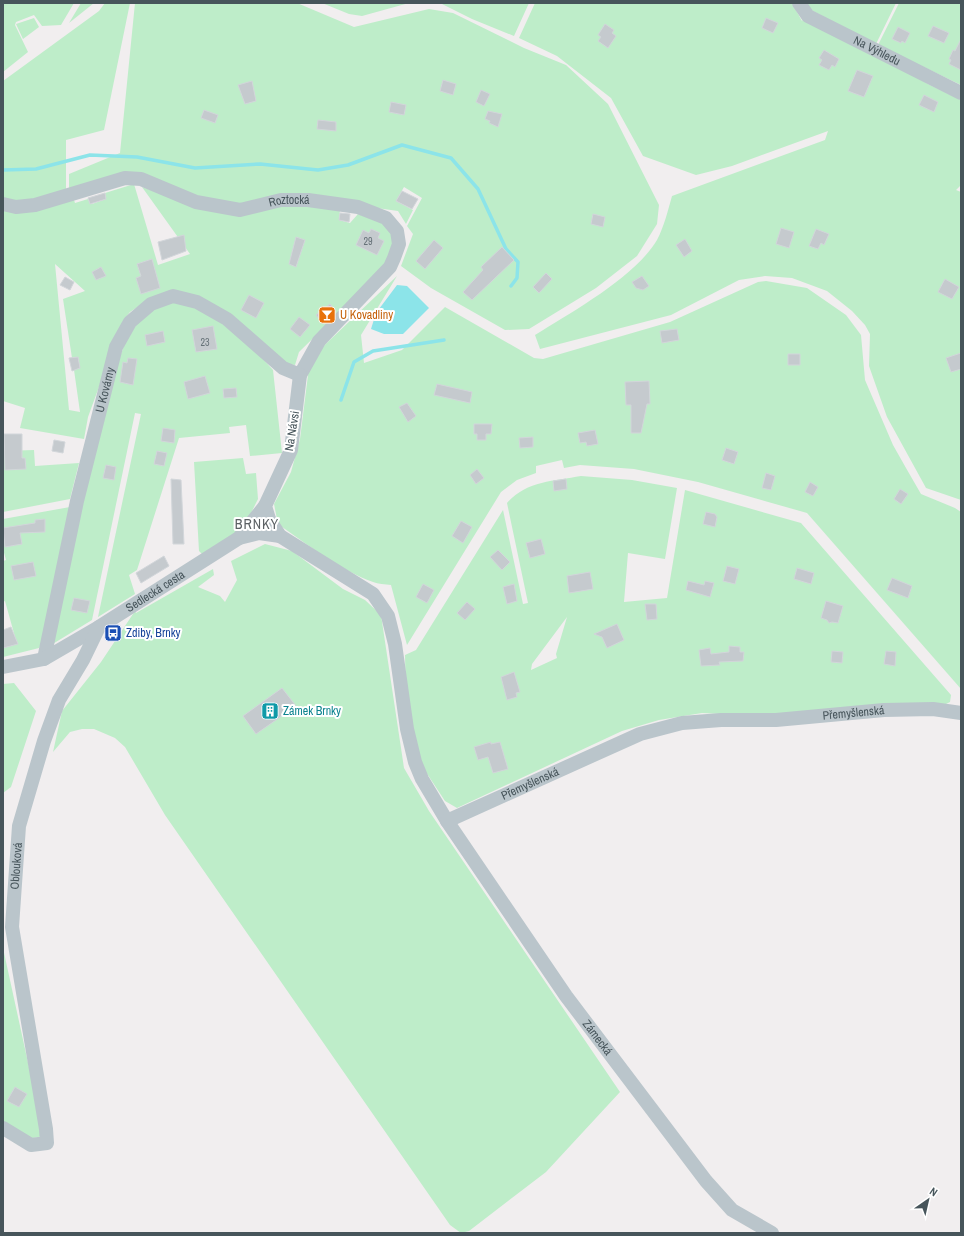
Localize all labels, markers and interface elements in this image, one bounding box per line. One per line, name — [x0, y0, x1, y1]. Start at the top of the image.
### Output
street label: Na Výhledu — [851, 32, 903, 69]
street label: Roztocká — [267, 192, 310, 211]
house number: 29 — [363, 235, 373, 248]
bar icon: U Kovadliny — [317, 305, 337, 325]
place label: U Kovadliny — [340, 307, 393, 323]
house number: 23 — [200, 336, 210, 349]
street label: U Kovárny — [92, 366, 119, 414]
street label: Na Návsi — [281, 410, 303, 452]
district label: BRNKY — [235, 515, 279, 533]
street label: Sedlecká cesta — [123, 566, 188, 616]
bus stop icon: Zdiby, Brnky — [103, 623, 123, 643]
place label: Zdiby, Brnky — [126, 625, 181, 641]
building icon: Zámek Brnky — [260, 701, 280, 721]
street label: Přemyšlenská — [822, 702, 885, 724]
place label: Zámek Brnky — [283, 703, 341, 719]
street label: Přemyšlenská — [498, 763, 562, 804]
street label: Oblouková — [7, 841, 26, 890]
street label: Zámecká — [579, 1017, 616, 1059]
north arrow — [908, 1180, 948, 1220]
text: N — [927, 1184, 940, 1199]

